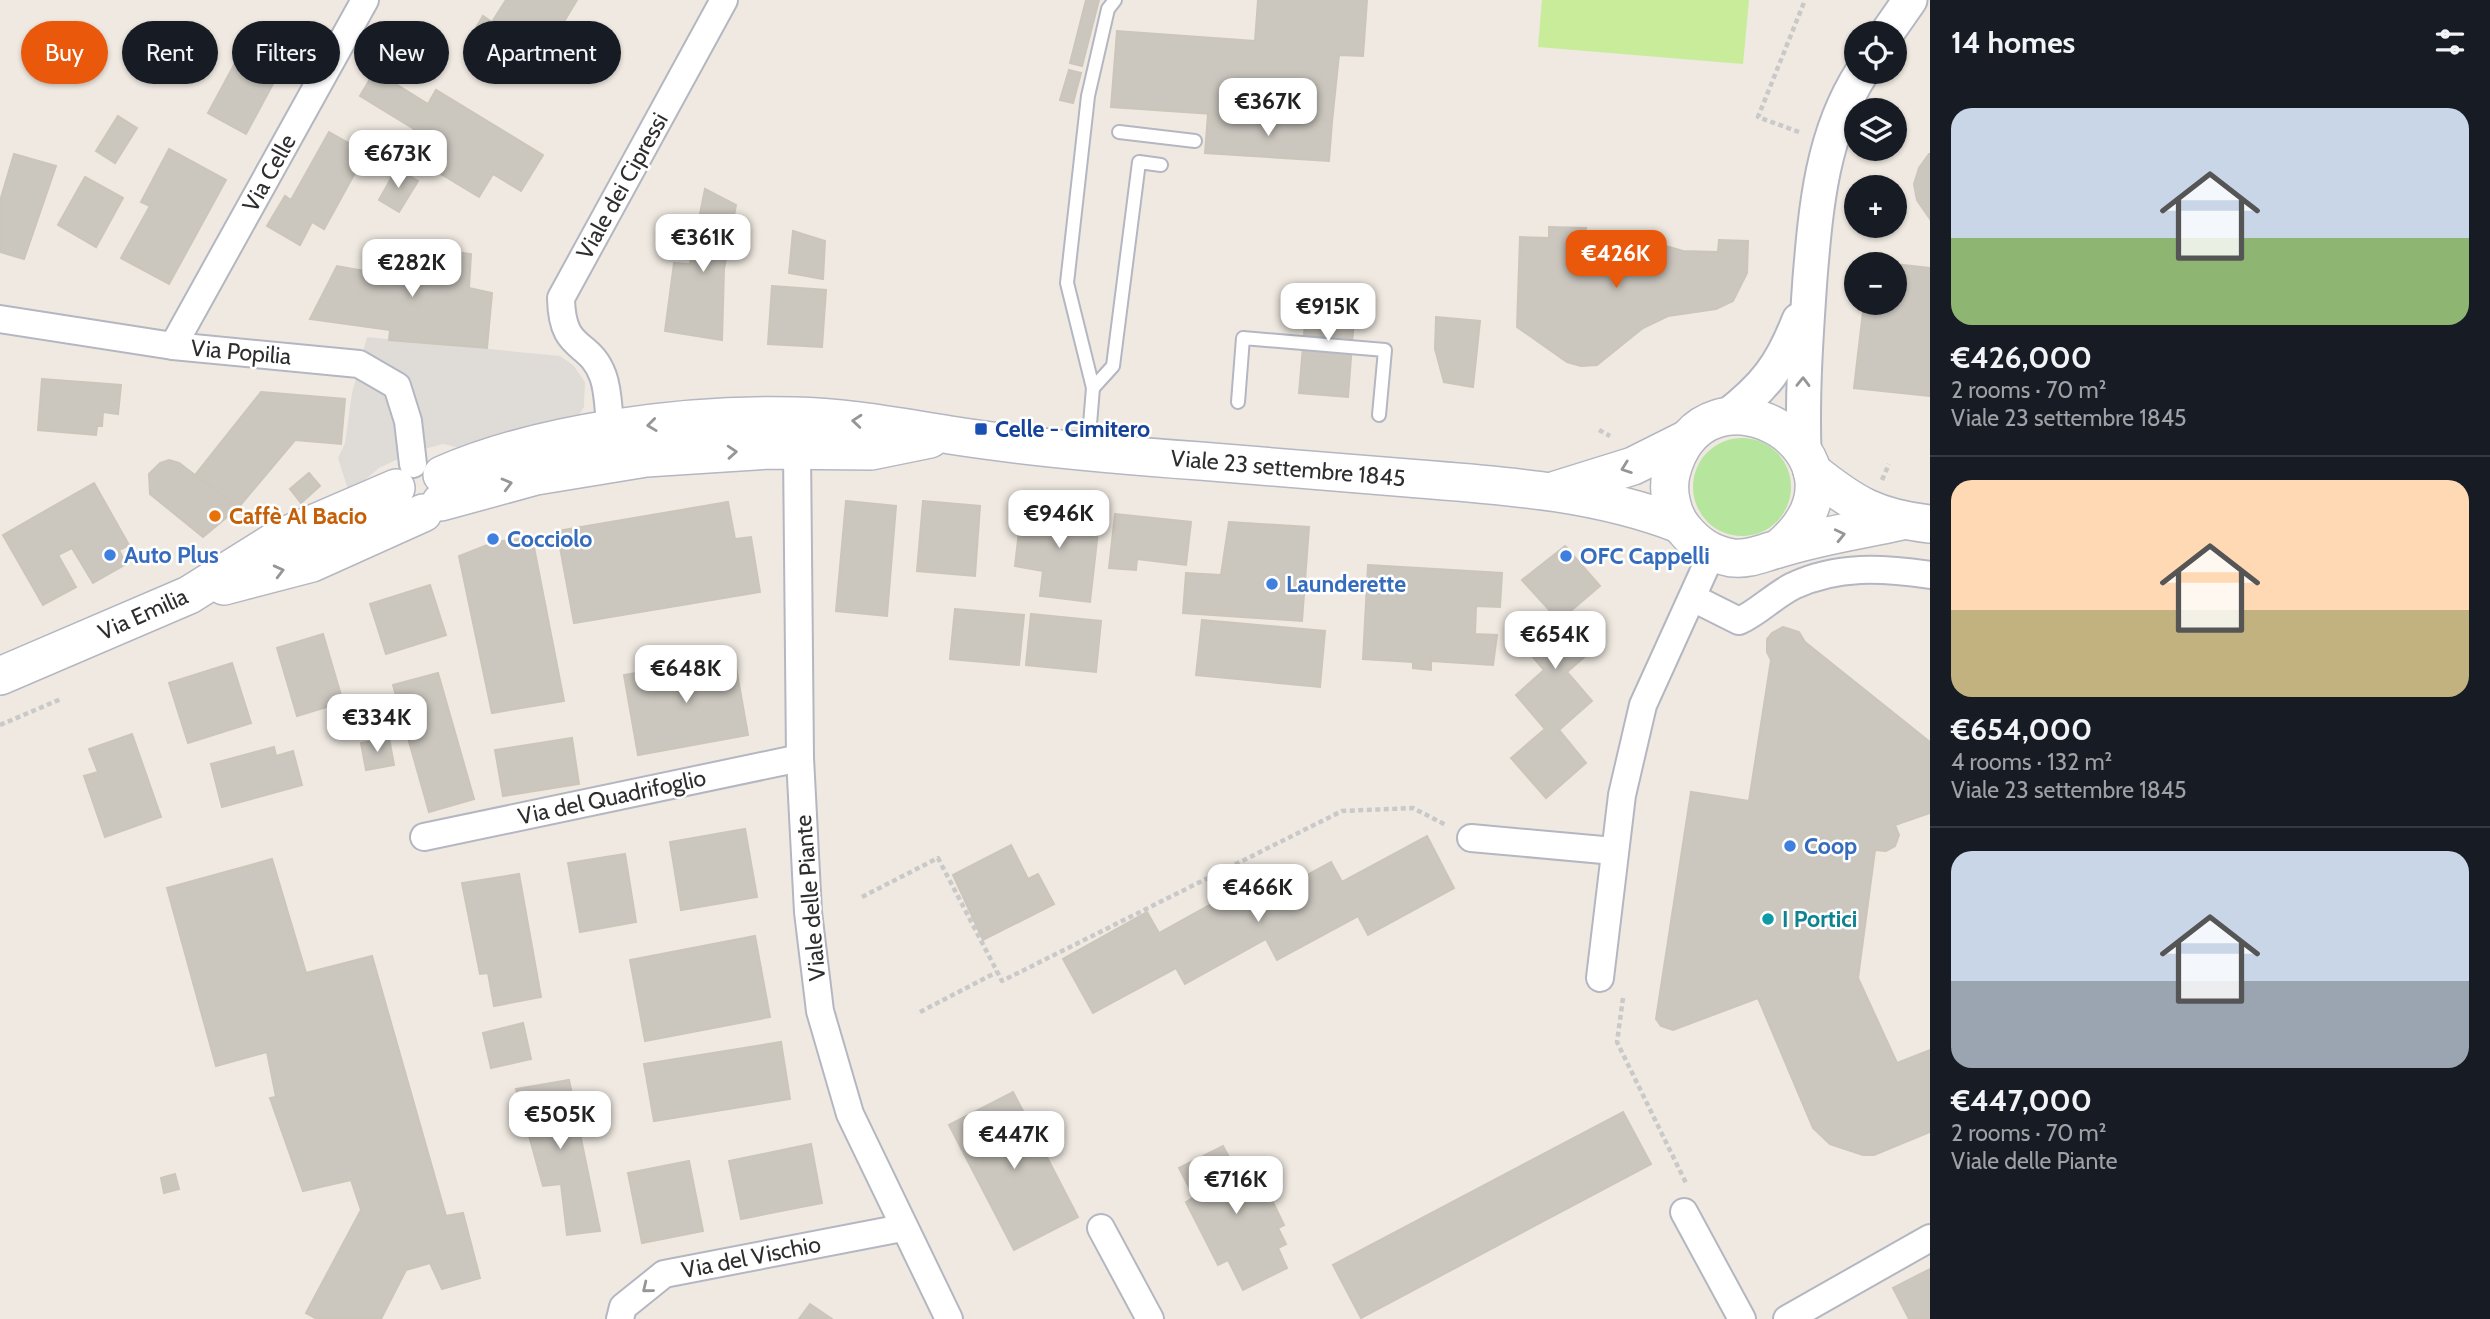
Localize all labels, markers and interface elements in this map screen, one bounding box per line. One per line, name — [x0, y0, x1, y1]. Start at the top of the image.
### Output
chip: Buy — [21, 21, 108, 84]
chip: Rent — [122, 21, 218, 84]
chip: Filters — [232, 21, 340, 84]
chip: New — [354, 21, 449, 84]
chip: Apartment — [463, 21, 621, 84]
map controls — [1844, 21, 1907, 315]
button: locate — [1844, 21, 1907, 84]
icon: filters — [2431, 23, 2469, 61]
text: 14 homes — [1951, 24, 2075, 61]
pin: €367K — [1219, 78, 1317, 138]
text: €367K — [1235, 87, 1301, 115]
button: layers — [1844, 98, 1907, 161]
street label: Viale dei Cipressi — [570, 108, 674, 264]
street label: Via Celle — [236, 129, 302, 217]
pin: €673K — [349, 130, 447, 190]
text: €673K — [365, 139, 431, 167]
icon: home — [2147, 153, 2273, 279]
button: + — [1844, 175, 1907, 238]
pin: €361K — [654, 215, 752, 274]
text: €361K — [672, 223, 734, 251]
pin: €426K — [1567, 230, 1665, 290]
text: €426K — [1582, 239, 1650, 267]
pin: €282K — [363, 240, 461, 299]
text: €282K — [378, 248, 446, 276]
button: − — [1844, 252, 1907, 315]
pin: €915K — [1279, 284, 1377, 343]
text: €915K — [1297, 292, 1359, 320]
street label: Via Popilia — [190, 334, 292, 370]
text: €426,000 — [1951, 339, 2092, 376]
one-way arrow — [1795, 376, 1811, 387]
text: 2 rooms · 70 m² — [1951, 376, 2106, 404]
text: Viale 23 settembre 1845 — [1951, 404, 2186, 432]
one-way arrow — [851, 414, 862, 429]
place label: Celle - Cimitero — [995, 415, 1150, 443]
one-way arrow — [646, 418, 658, 433]
marker: Celle - Cimitero — [973, 421, 989, 437]
street label: Viale 23 settembre 1845 — [1170, 444, 1406, 492]
one-way arrow — [727, 445, 738, 460]
one-way arrow — [1620, 460, 1632, 474]
one-way arrow — [501, 478, 513, 493]
pin: €946K — [1010, 490, 1108, 550]
text: €946K — [1024, 499, 1094, 527]
place label: Caffè Al Bacio — [229, 502, 367, 530]
marker: Caffè Al Bacio — [207, 508, 223, 524]
place label: Cocciolo — [507, 525, 592, 553]
icon: home — [2147, 525, 2273, 651]
one-way arrow — [1834, 528, 1846, 543]
marker: Cocciolo — [485, 531, 501, 547]
place label: Auto Plus — [124, 541, 219, 569]
place label: OFC Cappelli — [1580, 542, 1710, 570]
marker: Auto Plus — [102, 547, 118, 563]
marker: OFC Cappelli — [1558, 548, 1574, 564]
one-way arrow — [273, 565, 285, 580]
place label: Launderette — [1286, 570, 1406, 598]
marker: Launderette — [1264, 576, 1280, 592]
street label: Via Emilia — [94, 582, 192, 646]
pin: €654K — [1506, 612, 1604, 671]
text: €654K — [1521, 620, 1589, 648]
pin: €648K — [637, 646, 735, 705]
text: €648K — [651, 654, 721, 682]
pin: €334K — [328, 694, 426, 754]
text: €334K — [343, 703, 411, 731]
text: €654,000 — [1951, 711, 2092, 748]
text: 4 rooms · 132 m² — [1951, 748, 2112, 776]
street label: Via del Quadrifoglio — [516, 763, 708, 831]
text: Viale 23 settembre 1845 — [1951, 776, 2186, 804]
street label: Viale delle Piante — [789, 814, 831, 982]
place label: Coop — [1804, 832, 1857, 860]
marker: Coop — [1782, 838, 1798, 854]
pin: €466K — [1209, 864, 1307, 924]
text: €466K — [1223, 873, 1293, 901]
icon: home — [2147, 896, 2273, 1022]
place label: I Portici — [1782, 905, 1857, 933]
marker: I Portici — [1760, 911, 1776, 927]
text: €447,000 — [1951, 1082, 2092, 1119]
pin: €505K — [511, 1092, 609, 1151]
text: €505K — [525, 1100, 595, 1128]
pin: €447K — [965, 1112, 1063, 1171]
text: 2 rooms · 70 m² — [1951, 1119, 2106, 1147]
text: €447K — [979, 1120, 1049, 1148]
text: Viale delle Piante — [1951, 1147, 2118, 1175]
pin: €716K — [1187, 1156, 1285, 1216]
text: €716K — [1205, 1165, 1267, 1193]
street label: Via del Vischio — [679, 1230, 823, 1284]
one-way arrow — [643, 1279, 655, 1292]

